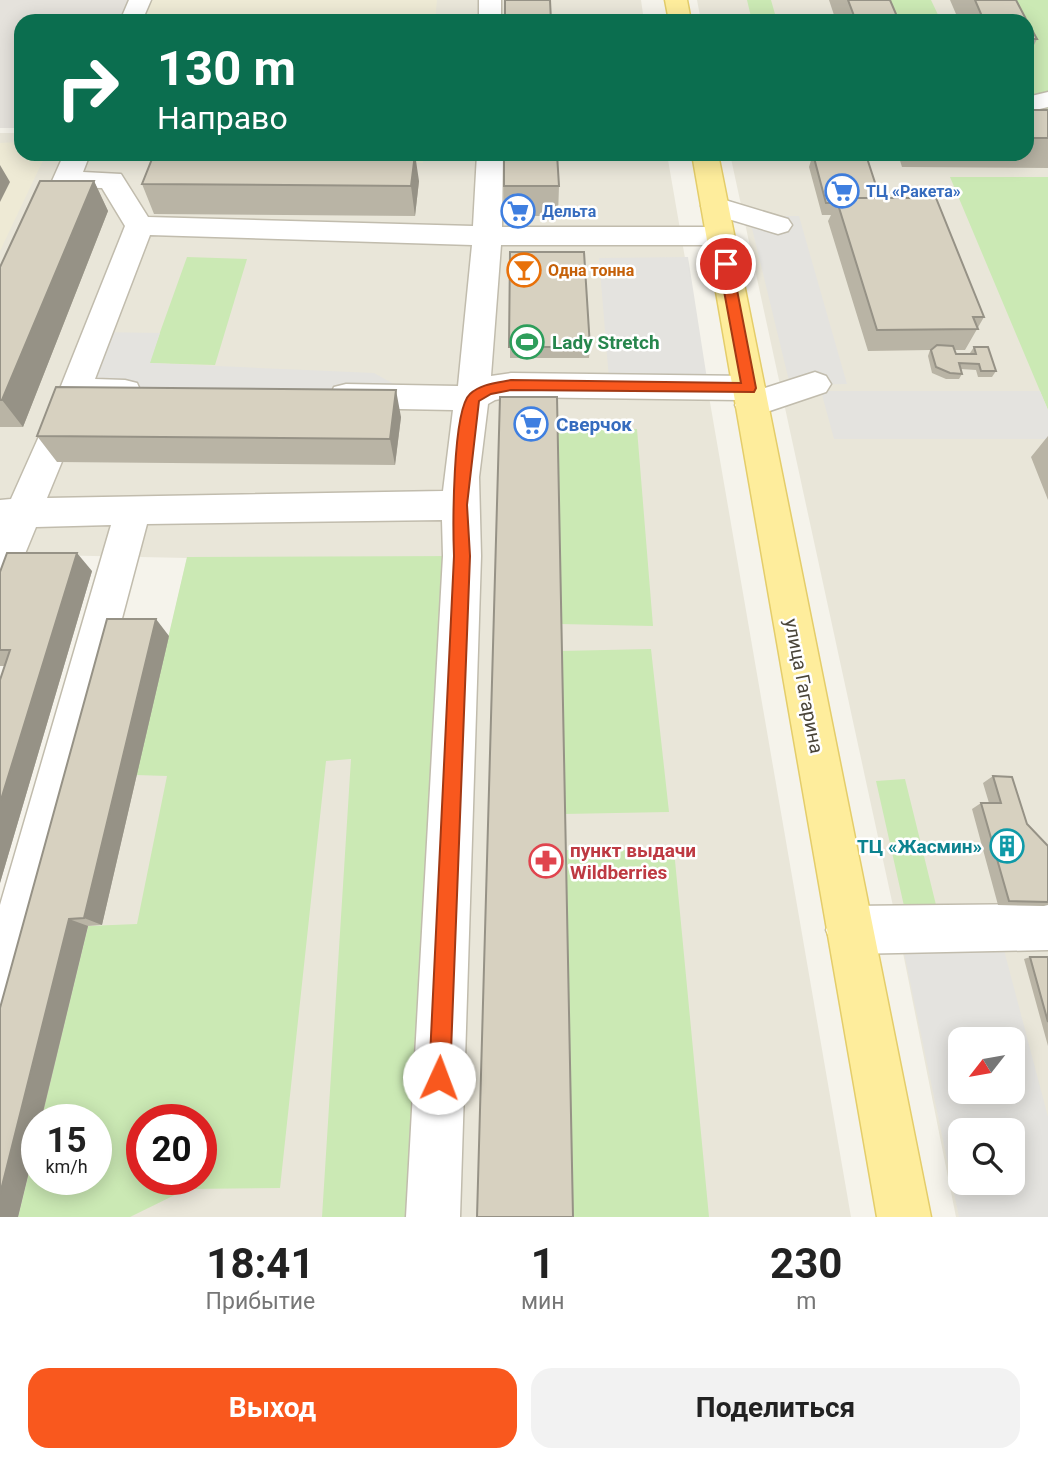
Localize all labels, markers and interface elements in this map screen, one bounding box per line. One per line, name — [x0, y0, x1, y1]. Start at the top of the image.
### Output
text: 130 m — [157, 40, 296, 97]
icon: right — [42, 42, 133, 133]
text: Направо — [157, 99, 288, 137]
supermarket icon: ТЦ «Ракета» — [823, 172, 861, 210]
place label: ТЦ «Ракета» — [866, 182, 961, 201]
supermarket icon: Дельта — [499, 192, 537, 230]
place label: Дельта — [542, 202, 597, 221]
pin — [696, 234, 756, 294]
icon: arrive — [707, 245, 745, 283]
bar icon: Одна тонна — [505, 251, 543, 289]
place label: Одна тонна — [548, 261, 635, 280]
sports icon: Lady Stretch — [508, 323, 546, 361]
place label: Lady Stretch — [552, 331, 660, 354]
supermarket icon: Сверчок — [512, 405, 550, 443]
place label: Сверчок — [556, 413, 632, 436]
street label: улица Гагарина — [780, 617, 828, 755]
building icon: ТЦ «Жасмин» — [988, 827, 1026, 865]
place label: ТЦ «Жасмин» — [857, 835, 982, 858]
place label: пункт выдачи Wildberries — [570, 839, 696, 884]
pharmacy icon: пункт выдачи Wildberries — [527, 842, 565, 880]
north arrow — [948, 1027, 1026, 1104]
map controls — [948, 1027, 1025, 1195]
position arrow — [402, 1041, 476, 1115]
speed limit sign: 20 — [126, 1104, 217, 1195]
button: search — [948, 1118, 1025, 1195]
text: 15 — [46, 1120, 87, 1161]
text: km/h — [45, 1156, 88, 1177]
text: 18:41 — [206, 1239, 315, 1288]
text: 1 — [531, 1239, 555, 1288]
text: 230 — [770, 1239, 842, 1288]
text: Прибытие — [206, 1288, 315, 1315]
text: мин — [521, 1288, 565, 1315]
text: m — [796, 1288, 816, 1315]
button: Выход — [28, 1368, 517, 1448]
button: Поделиться — [531, 1368, 1020, 1448]

